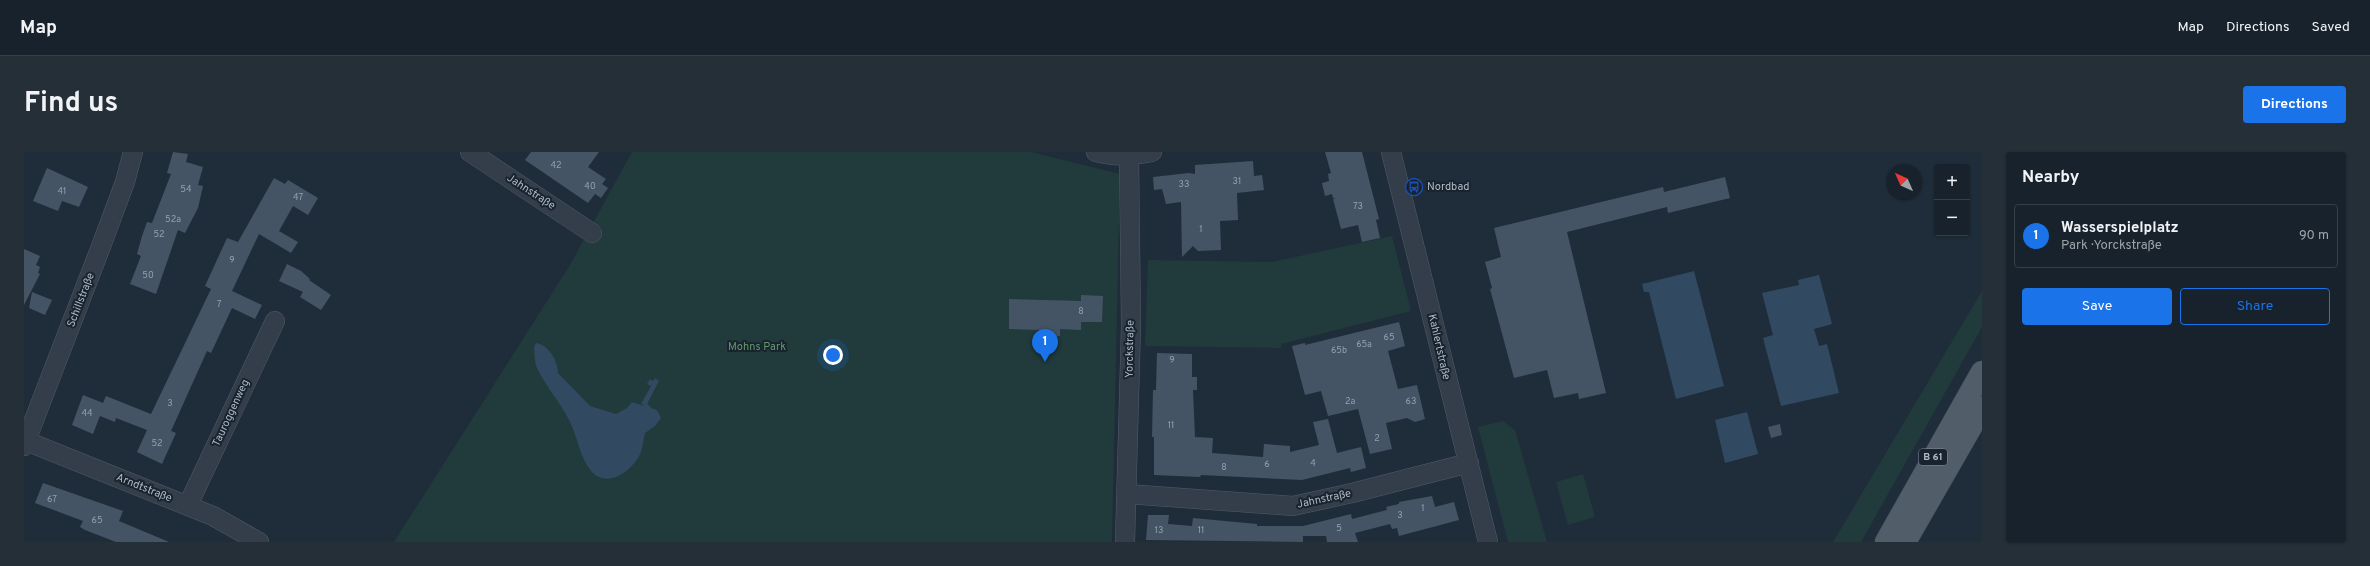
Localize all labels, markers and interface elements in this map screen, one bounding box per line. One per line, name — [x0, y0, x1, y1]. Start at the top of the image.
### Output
text: Map — [20, 16, 57, 40]
text: Map — [2178, 19, 2204, 36]
text: Directions — [2226, 19, 2290, 36]
text: Saved — [2312, 19, 2350, 36]
text: Find us — [24, 86, 118, 122]
button: Directions — [2243, 86, 2346, 123]
house number: 42 — [550, 160, 562, 171]
north arrow — [1886, 164, 1922, 200]
map controls — [1934, 164, 1970, 236]
button: + — [1934, 164, 1970, 200]
text: Nearby — [2022, 167, 2079, 189]
street label: Jahnstraße — [504, 171, 558, 213]
house number: 31 — [1233, 176, 1241, 187]
bus stop icon: Nordbad — [1404, 177, 1424, 197]
house number: 33 — [1179, 179, 1189, 190]
place label: Nordbad — [1427, 180, 1470, 194]
house number: 40 — [584, 181, 596, 192]
house number: 54 — [180, 184, 192, 195]
house number: 41 — [58, 186, 66, 197]
house number: 47 — [293, 192, 303, 203]
button: − — [1934, 200, 1970, 236]
house number: 73 — [1353, 201, 1363, 212]
house number: 52a — [165, 214, 181, 225]
text: Wasserspielplatz — [2061, 219, 2179, 238]
house number: 1 — [1199, 224, 1203, 235]
text: 1 — [2033, 228, 2039, 244]
text: 90 m — [2299, 228, 2329, 244]
house number: 52 — [153, 229, 165, 240]
text: Park · Yorckstraße — [2061, 238, 2162, 254]
house number: 9 — [229, 255, 235, 266]
house number: 50 — [142, 270, 154, 281]
street label: Schillstraße — [64, 271, 98, 329]
button: Save — [2022, 288, 2172, 325]
button: Share — [2180, 288, 2330, 325]
house number: 7 — [217, 299, 222, 310]
house number: 8 — [1078, 306, 1084, 317]
street label: Kahlertstraße — [1425, 313, 1453, 381]
street label: Yorckstraße — [1122, 320, 1138, 378]
pin: 1 — [1032, 329, 1058, 362]
house number: 65 — [1384, 332, 1394, 343]
house number: 65a — [1356, 339, 1372, 350]
park label: Mohns Park — [728, 340, 786, 354]
your location — [823, 345, 843, 365]
house number: 65b — [1331, 345, 1347, 356]
house number: 9 — [1169, 355, 1175, 366]
street label: Tauroggenweg — [209, 377, 253, 449]
house number: 2a — [1345, 396, 1355, 407]
house number: 63 — [1406, 396, 1416, 407]
house number: 3 — [167, 398, 173, 409]
house number: 44 — [81, 408, 93, 419]
house number: 11 — [1168, 420, 1174, 431]
house number: 2 — [1374, 433, 1380, 444]
house number: 52 — [151, 438, 163, 449]
road number: B 61 — [1919, 449, 1947, 465]
house number: 4 — [1310, 458, 1316, 469]
house number: 6 — [1264, 459, 1270, 470]
house number: 8 — [1221, 462, 1227, 473]
street label: Arndtstraße — [114, 470, 174, 506]
street label: Jahnstraße — [1296, 486, 1352, 512]
house number: 67 — [47, 494, 57, 505]
house number: 1 — [1421, 503, 1425, 514]
house number: 3 — [1397, 510, 1403, 521]
house number: 65 — [92, 515, 102, 526]
house number: 5 — [1336, 523, 1342, 534]
house number: 13 — [1155, 525, 1163, 536]
house number: 11 — [1198, 525, 1204, 536]

